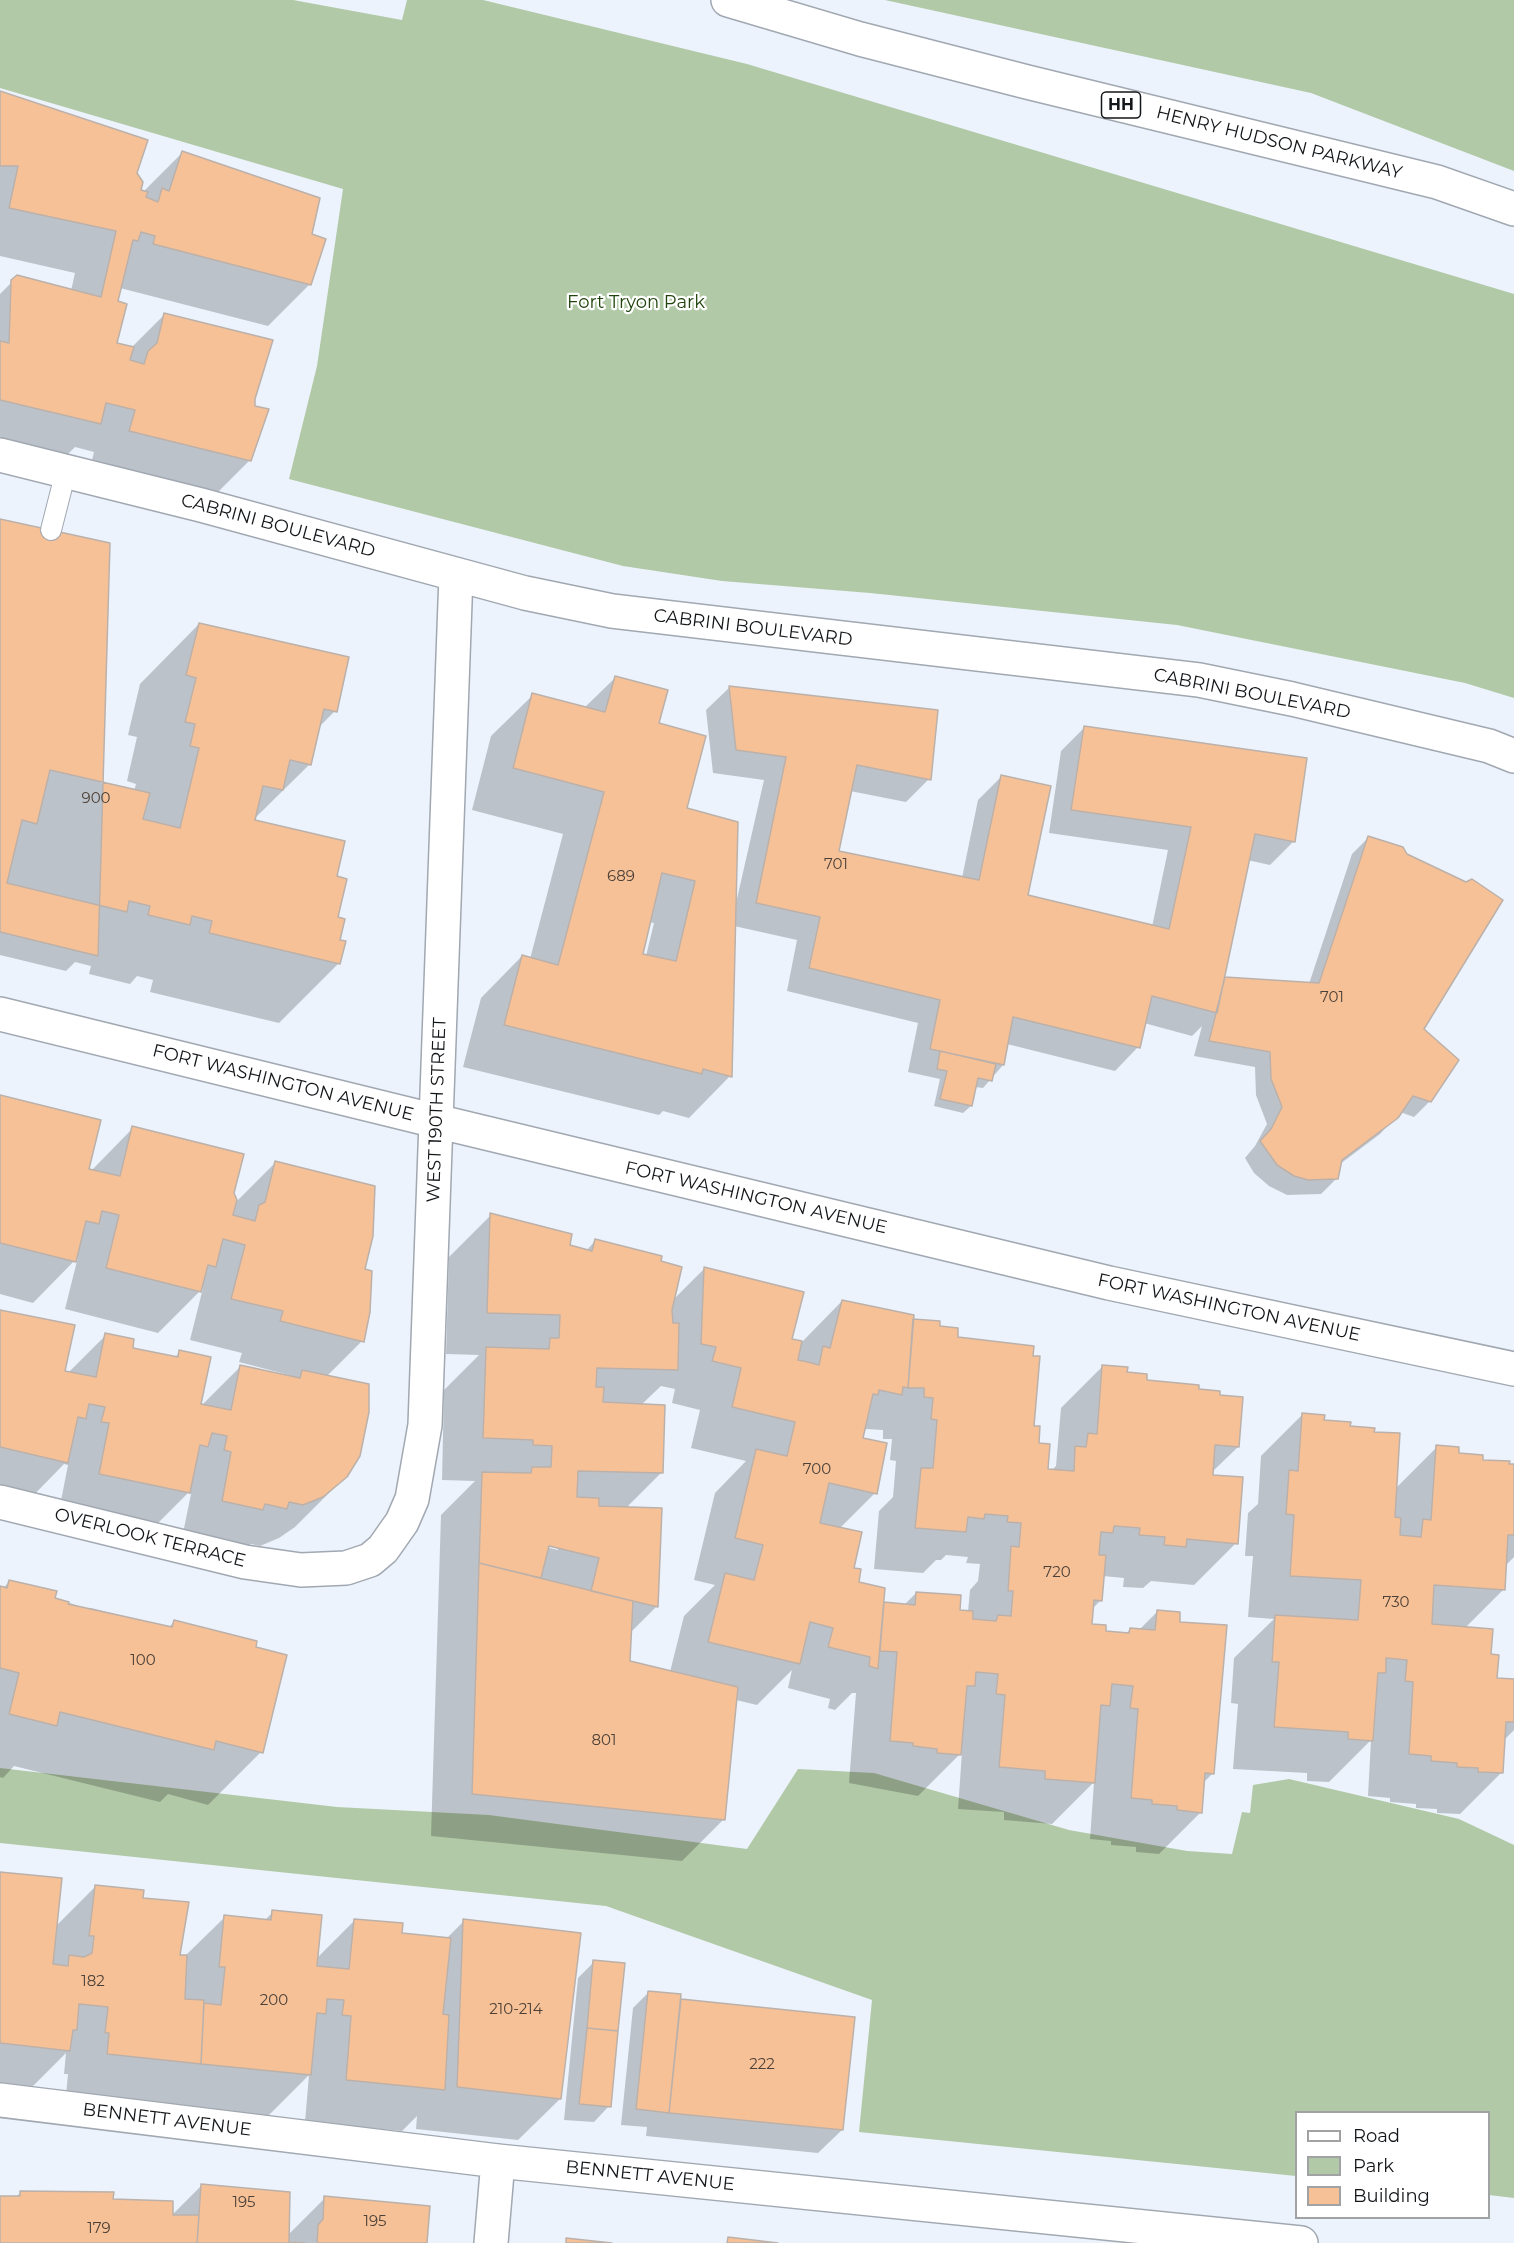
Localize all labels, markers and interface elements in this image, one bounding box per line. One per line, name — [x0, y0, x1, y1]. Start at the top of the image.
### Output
road number: HH — [1102, 92, 1140, 118]
street label: HENRY HUDSON PARKWAY — [1154, 102, 1404, 184]
park label: Fort Tryon Park — [567, 292, 705, 314]
street label: CABRINI BOULEVARD — [178, 490, 378, 562]
street label: CABRINI BOULEVARD — [652, 605, 854, 651]
street label: CABRINI BOULEVARD — [1152, 664, 1352, 724]
house number: 900 — [82, 790, 110, 808]
house number: 701 — [824, 856, 848, 874]
house number: 689 — [607, 868, 635, 886]
house number: 701 — [1320, 989, 1344, 1007]
street label: WEST 190TH STREET — [423, 1017, 451, 1203]
street label: FORT WASHINGTON AVENUE — [150, 1040, 416, 1126]
street label: FORT WASHINGTON AVENUE — [623, 1157, 889, 1239]
street label: FORT WASHINGTON AVENUE — [1096, 1270, 1362, 1346]
house number: 700 — [803, 1461, 831, 1479]
street label: OVERLOOK TERRACE — [52, 1504, 248, 1572]
house number: 720 — [1043, 1564, 1071, 1582]
house number: 730 — [1382, 1594, 1410, 1612]
house number: 100 — [130, 1652, 156, 1670]
house number: 801 — [592, 1732, 616, 1750]
house number: 182 — [81, 1973, 105, 1991]
house number: 200 — [260, 1992, 288, 2010]
house number: 210-214 — [489, 2001, 543, 2019]
house number: 222 — [749, 2056, 775, 2074]
street label: BENNETT AVENUE — [81, 2099, 253, 2141]
legend — [1295, 2111, 1490, 2219]
text: Road — [1353, 2125, 1400, 2147]
text: Park — [1353, 2155, 1394, 2177]
street label: BENNETT AVENUE — [564, 2156, 736, 2196]
text: Building — [1353, 2185, 1430, 2207]
house number: 195 — [232, 2194, 256, 2212]
house number: 195 — [363, 2213, 387, 2231]
house number: 179 — [87, 2220, 111, 2238]

